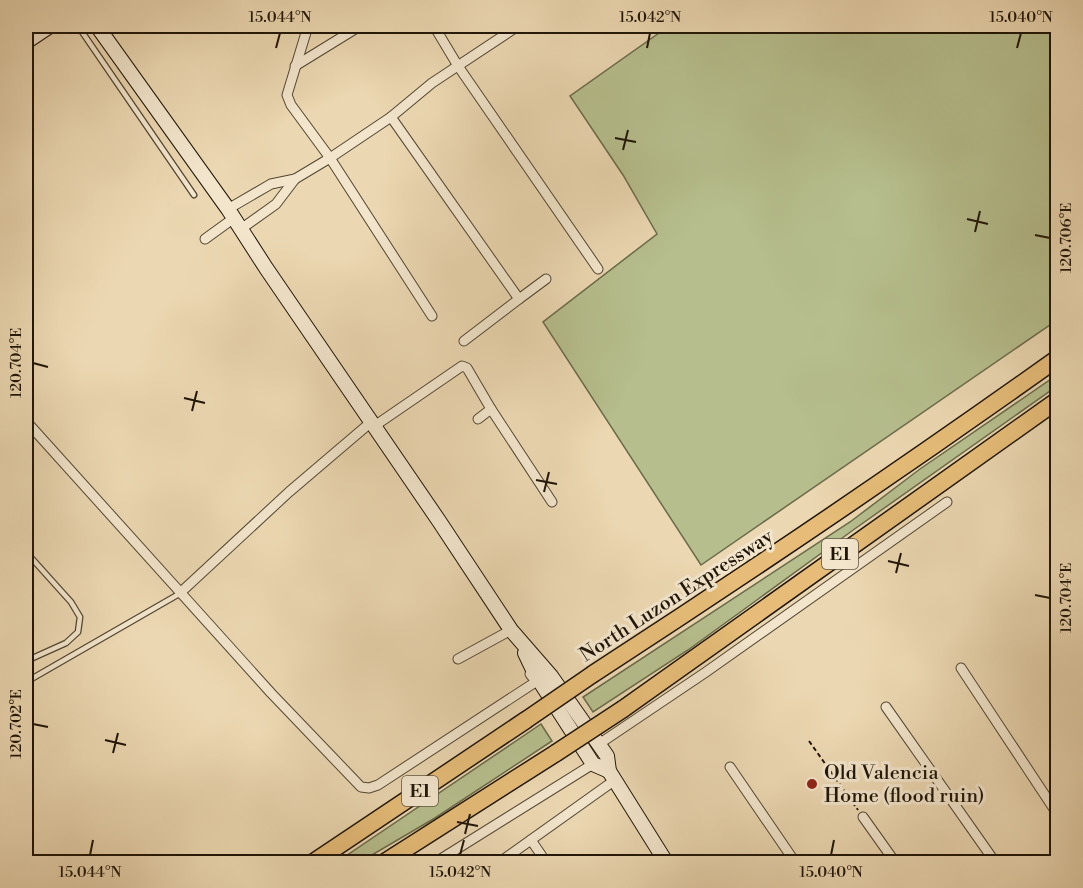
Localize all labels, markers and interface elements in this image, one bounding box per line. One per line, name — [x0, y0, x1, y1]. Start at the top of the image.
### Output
text: 15.044°N — [249, 8, 311, 27]
text: 15.042°N — [619, 8, 681, 27]
text: 15.040°N — [989, 8, 1053, 27]
text: 120.706°E — [1057, 203, 1076, 273]
text: 120.704°E — [7, 328, 26, 398]
street label: North Luzon Expressway — [575, 524, 778, 668]
road number: E1 — [822, 539, 858, 569]
text: 120.704°E — [1057, 563, 1076, 633]
text: 120.702°E — [7, 689, 26, 759]
place label: Old Valencia Home (flood ruin) — [824, 761, 984, 809]
road number: E1 — [402, 776, 438, 806]
marker: Old Valencia Home (flood ruin) — [805, 777, 819, 791]
text: 15.044°N — [59, 863, 121, 882]
text: 15.042°N — [429, 863, 491, 882]
text: 15.040°N — [799, 863, 863, 882]

